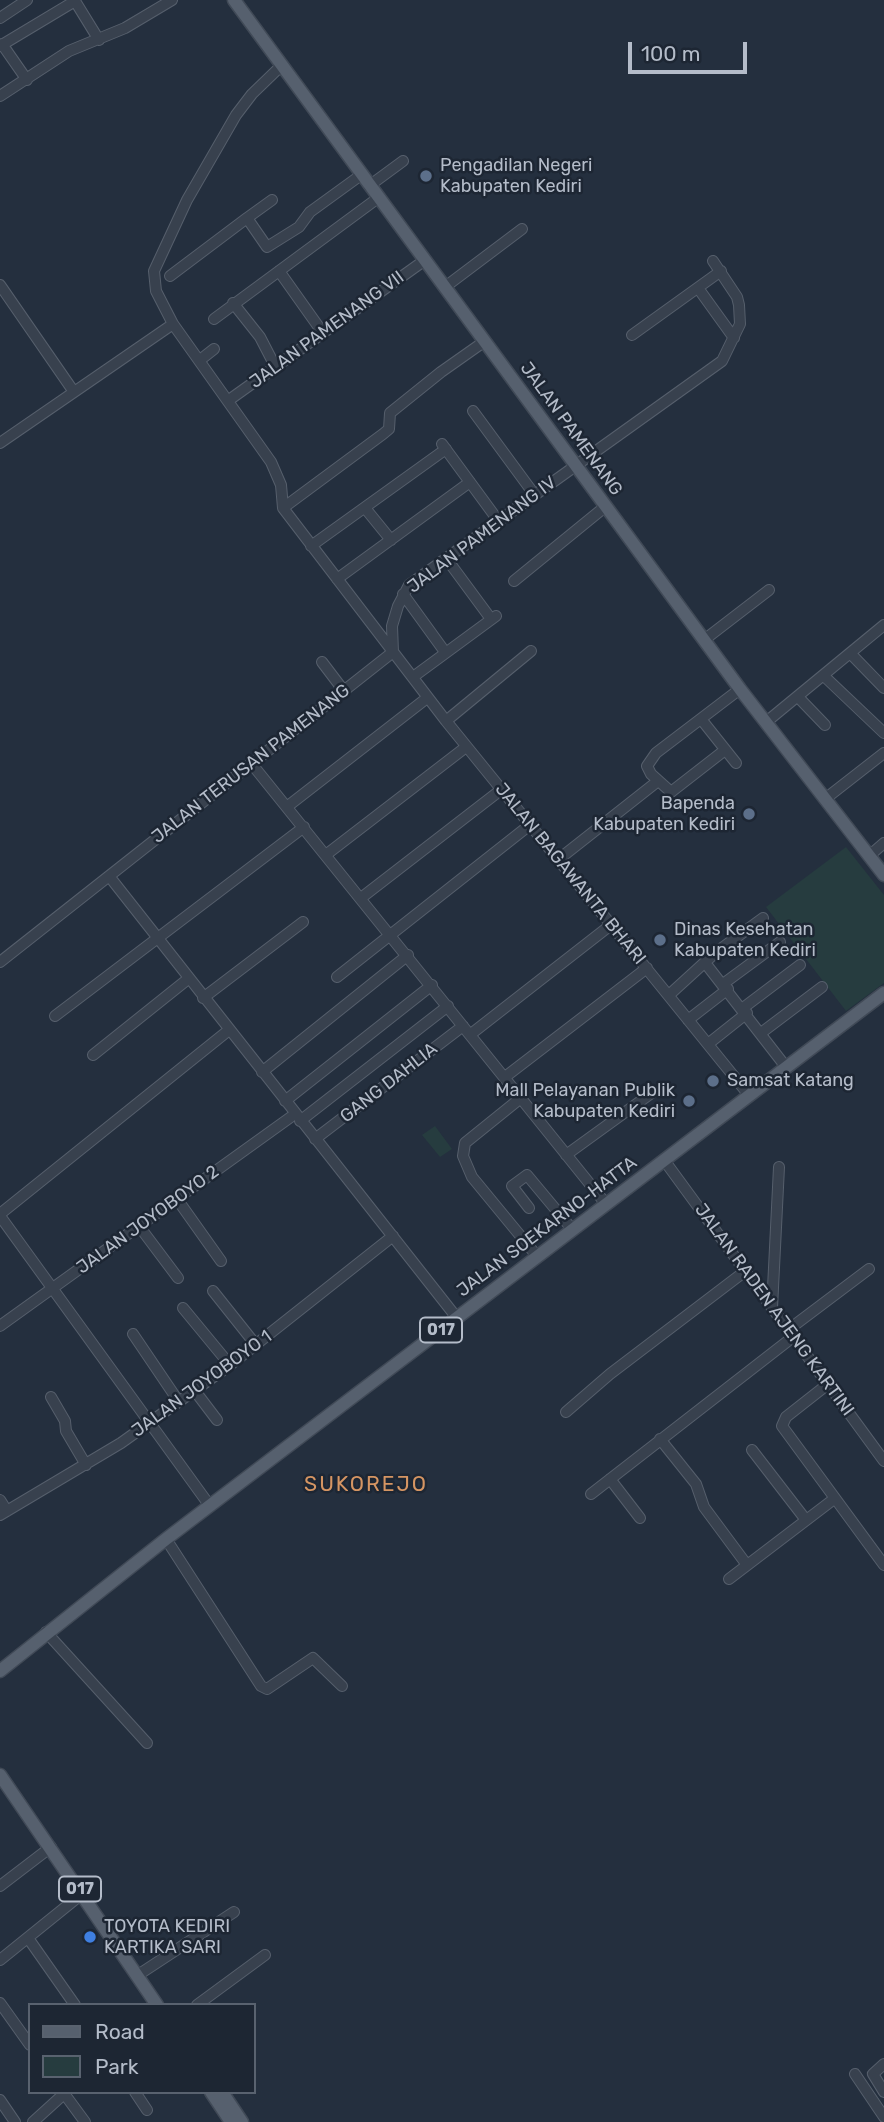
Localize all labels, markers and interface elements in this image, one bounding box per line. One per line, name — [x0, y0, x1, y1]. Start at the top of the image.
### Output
scale bar — [632, 28, 751, 72]
text: 100 m — [641, 41, 700, 66]
place label: Pengadilan Negeri Kabupaten Kediri — [440, 155, 592, 198]
marker: Pengadilan Negeri Kabupaten Kediri — [418, 168, 434, 184]
street label: JALAN PAMENANG VII — [245, 267, 409, 393]
street label: JALAN PAMENANG — [515, 358, 627, 500]
street label: JALAN PAMENANG IV — [403, 472, 561, 598]
street label: JALAN TERUSAN PAMENANG — [148, 680, 354, 848]
street label: JALAN BAGAWANTA BHARI — [490, 779, 650, 969]
place label: Bapenda Kabupaten Kediri — [593, 793, 735, 836]
marker: Bapenda Kabupaten Kediri — [741, 806, 757, 822]
place label: Dinas Kesehatan Kabupaten Kediri — [674, 919, 816, 962]
marker: Dinas Kesehatan Kabupaten Kediri — [652, 932, 668, 948]
street label: GANG DAHLIA — [336, 1038, 442, 1128]
place label: Samsat Katang — [727, 1070, 854, 1092]
marker: Samsat Katang — [705, 1073, 721, 1089]
place label: Mall Pelayanan Publik Kabupaten Kediri — [495, 1080, 675, 1122]
marker: Mall Pelayanan Publik Kabupaten Kediri — [681, 1093, 697, 1109]
street label: JALAN SOEKARNO-HATTA — [453, 1152, 641, 1302]
street label: JALAN JOYOBOYO 2 — [73, 1161, 223, 1279]
street label: JALAN RADEN AJENG KARTINI — [690, 1200, 858, 1420]
road number: 017 — [420, 1318, 462, 1342]
street label: JALAN JOYOBOYO 1 — [128, 1326, 276, 1442]
district label: SUKOREJO — [305, 1472, 427, 1498]
road number: 017 — [59, 1876, 101, 1901]
place label: TOYOTA KEDIRI KARTIKA SARI — [104, 1916, 230, 1958]
marker: TOYOTA KEDIRI KARTIKA SARI — [82, 1929, 98, 1945]
legend — [28, 2003, 256, 2094]
text: Road — [95, 2019, 145, 2044]
text: Park — [95, 2054, 139, 2079]

